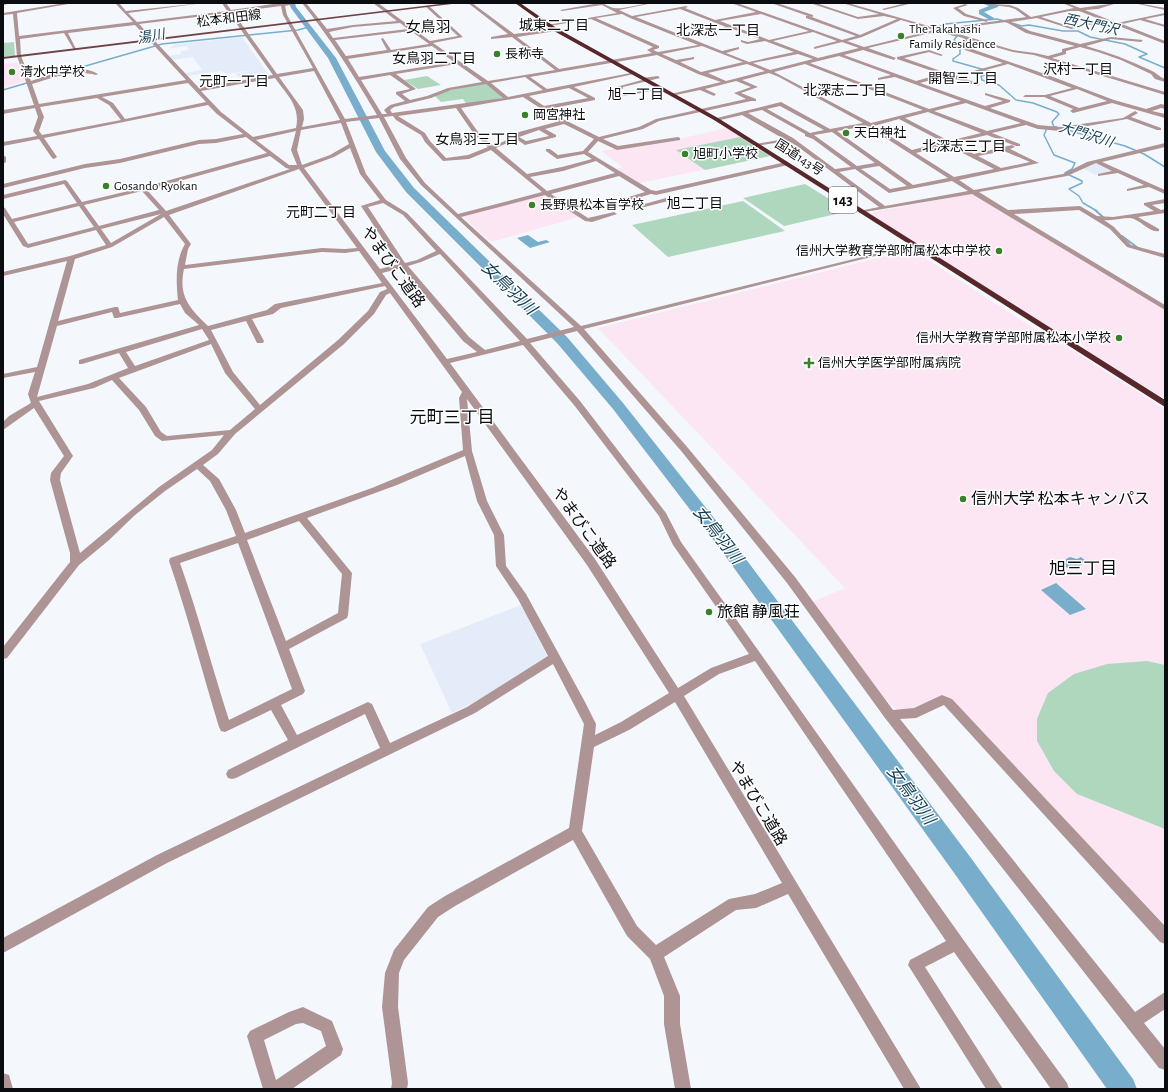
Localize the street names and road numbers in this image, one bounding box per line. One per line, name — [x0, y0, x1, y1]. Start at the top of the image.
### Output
street label: 松本和田線 — [196, 7, 262, 29]
street label: 国道143号 — [772, 137, 826, 178]
road number: 143 — [829, 187, 857, 213]
street label: やまびこ道路 — [358, 223, 428, 311]
street label: やまびこ道路 — [549, 484, 619, 572]
street label: やまびこ道路 — [726, 757, 790, 848]

